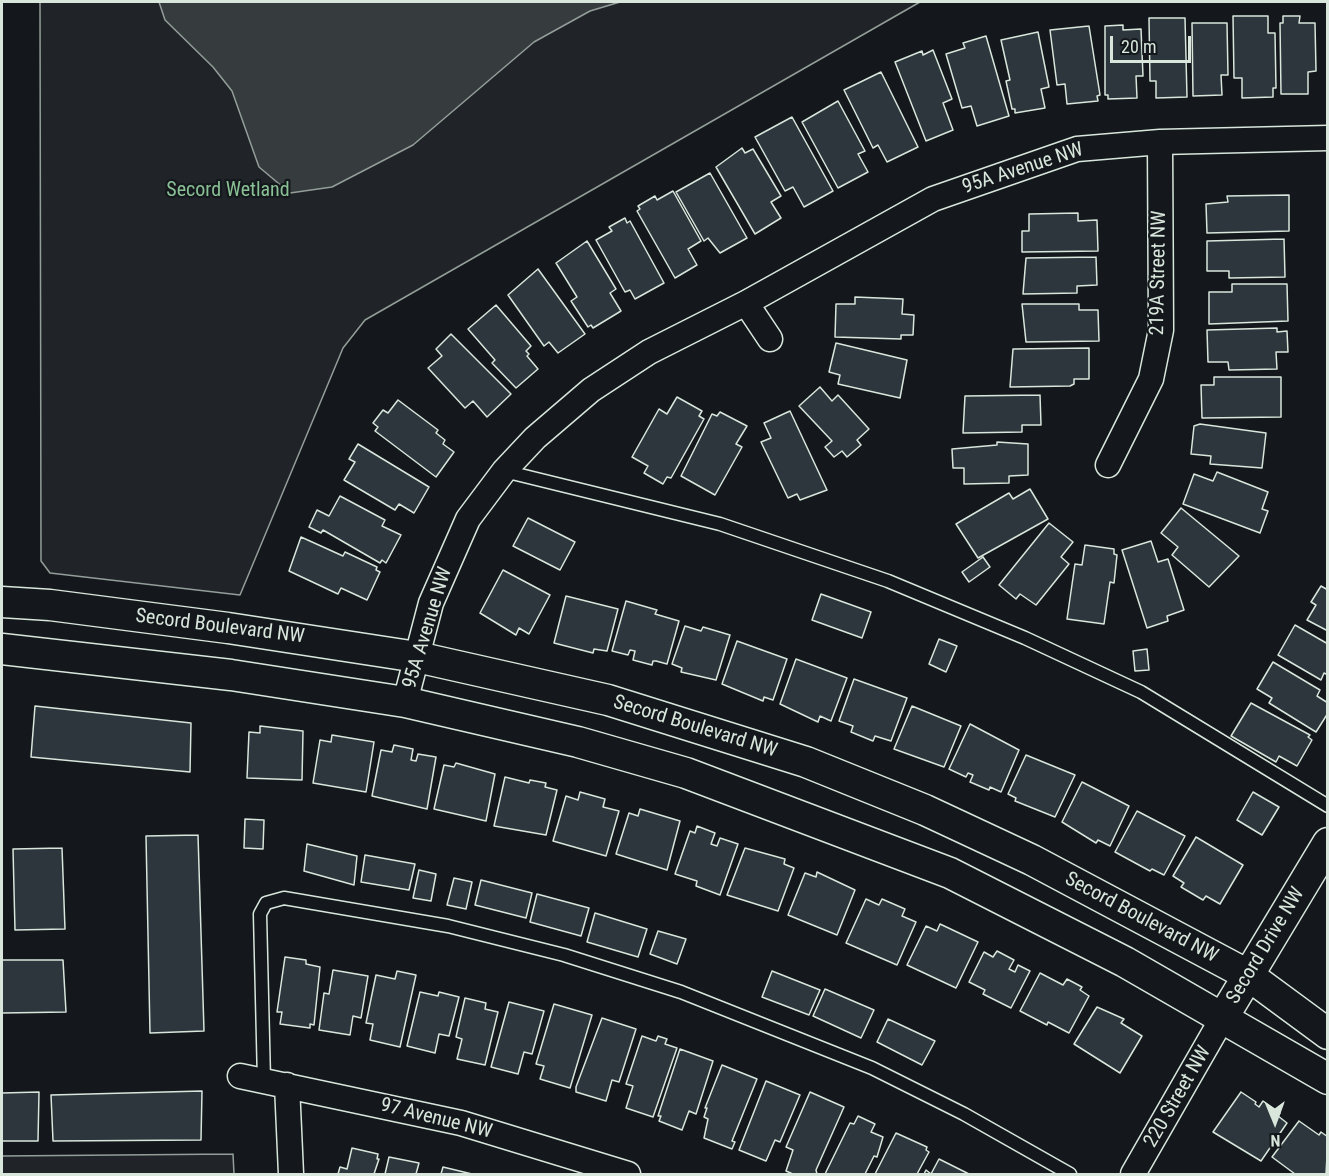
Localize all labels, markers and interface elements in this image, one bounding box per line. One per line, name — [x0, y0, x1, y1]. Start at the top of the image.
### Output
scale bar — [1113, 24, 1194, 62]
text: 20 m — [1121, 36, 1156, 57]
street label: 95A Avenue NW — [960, 138, 1086, 200]
park label: Secord Wetland — [166, 179, 290, 203]
street label: 219A Street NW — [1146, 210, 1172, 336]
street label: 95A Avenue NW — [398, 564, 458, 692]
street label: Secord Boulevard NW — [134, 605, 306, 649]
street label: Secord Boulevard NW — [610, 691, 780, 763]
street label: Secord Boulevard NW — [1060, 868, 1222, 968]
street label: Secord Drive NW — [1222, 883, 1310, 1009]
street label: 220 Street NW — [1139, 1042, 1217, 1152]
north arrow — [1245, 1092, 1305, 1152]
street label: 97 Avenue NW — [378, 1094, 494, 1144]
text: N — [1270, 1131, 1280, 1150]

